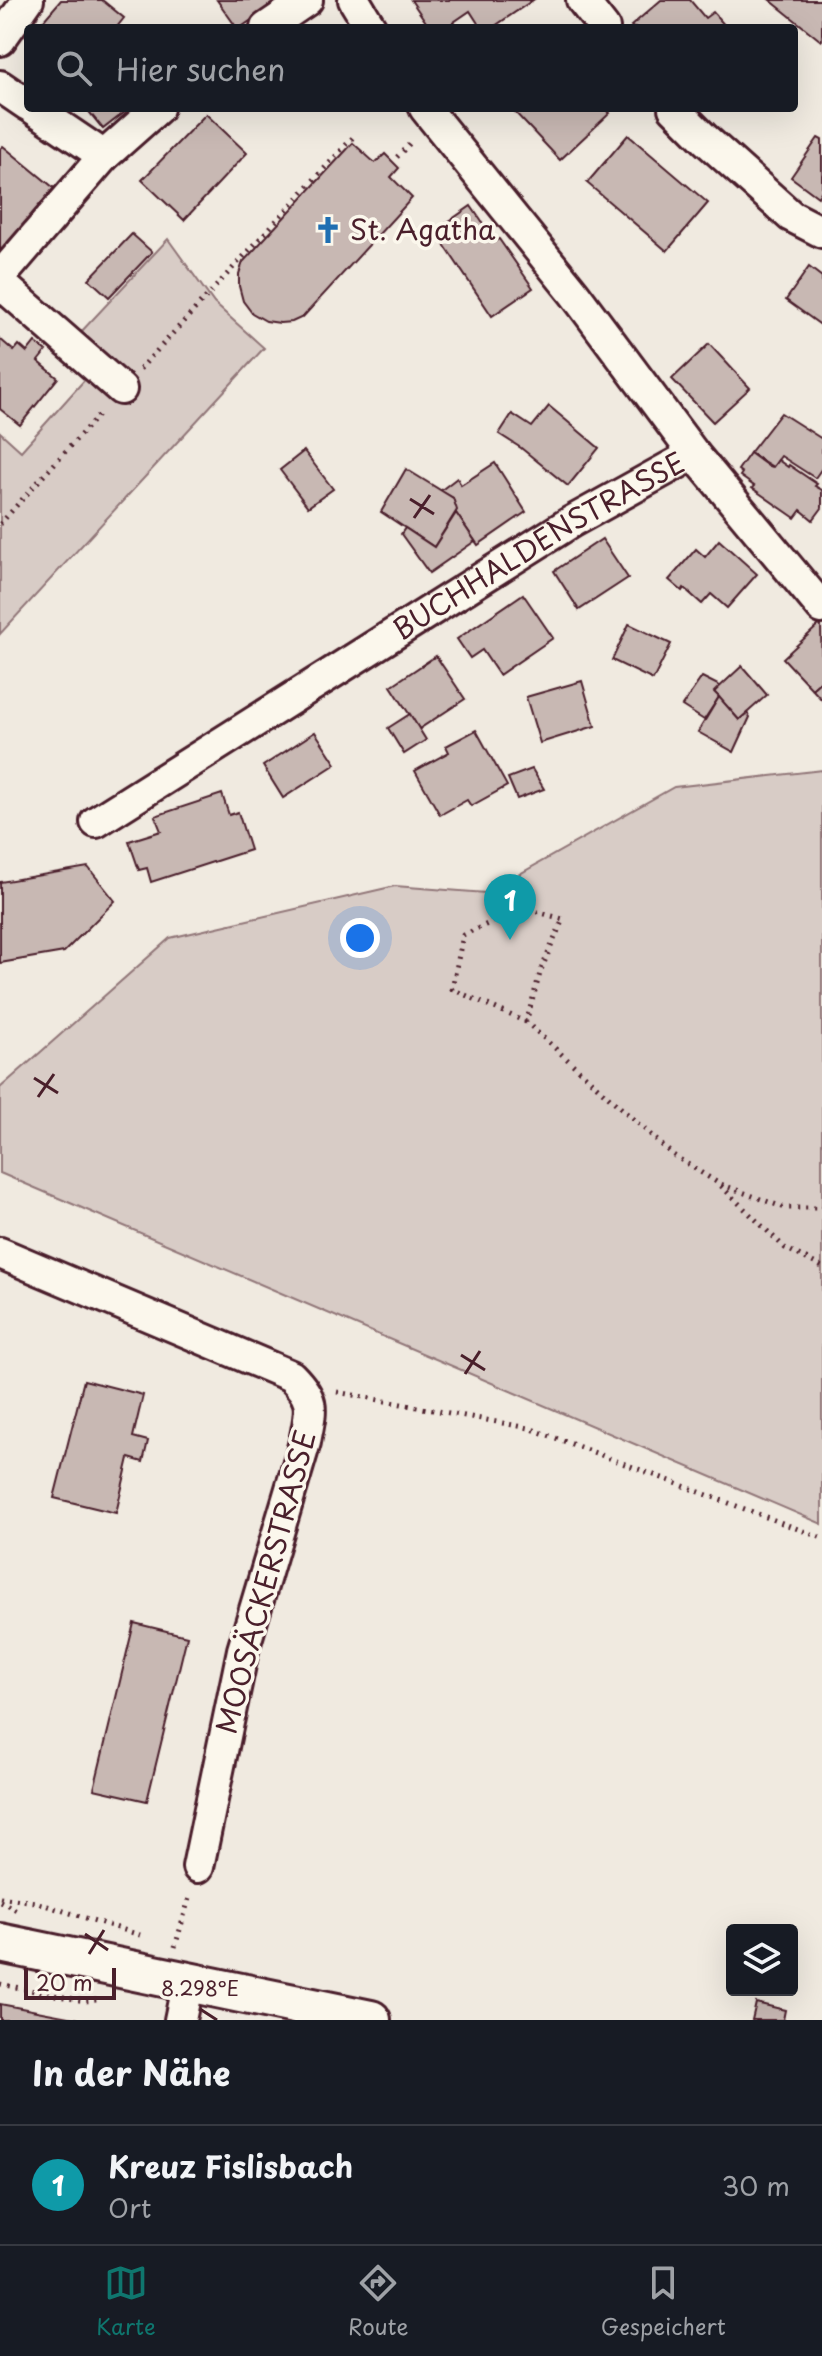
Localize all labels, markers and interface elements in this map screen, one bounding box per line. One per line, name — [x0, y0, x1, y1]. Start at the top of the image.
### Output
search box — [24, 24, 798, 112]
icon: search — [52, 46, 96, 90]
text: Hier suchen — [116, 46, 285, 91]
place label: St. Agatha — [350, 207, 496, 250]
church icon: St. Agatha — [313, 215, 343, 245]
street label: BUCHHALDENSTRASSE — [384, 440, 692, 649]
pin: 1 — [484, 874, 536, 940]
your location — [340, 918, 380, 958]
street label: MOOSÄCKERSTRASSE — [203, 1425, 326, 1738]
map controls — [726, 1924, 798, 1996]
button: layers — [726, 1924, 798, 1996]
scale bar — [24, 1964, 116, 2000]
text: 20 m — [36, 1965, 93, 1998]
text: 8.298°E — [161, 1973, 239, 2003]
text: In der Nähe — [32, 2046, 230, 2098]
text: Kreuz Fislisbach — [108, 2143, 353, 2188]
text: 1 — [52, 2166, 64, 2205]
text: 30 m — [722, 2166, 790, 2205]
text: Ort — [108, 2188, 151, 2227]
tab: Karte — [96, 2261, 156, 2342]
tab: Route — [348, 2261, 408, 2342]
tab: Gespeichert — [601, 2261, 726, 2342]

